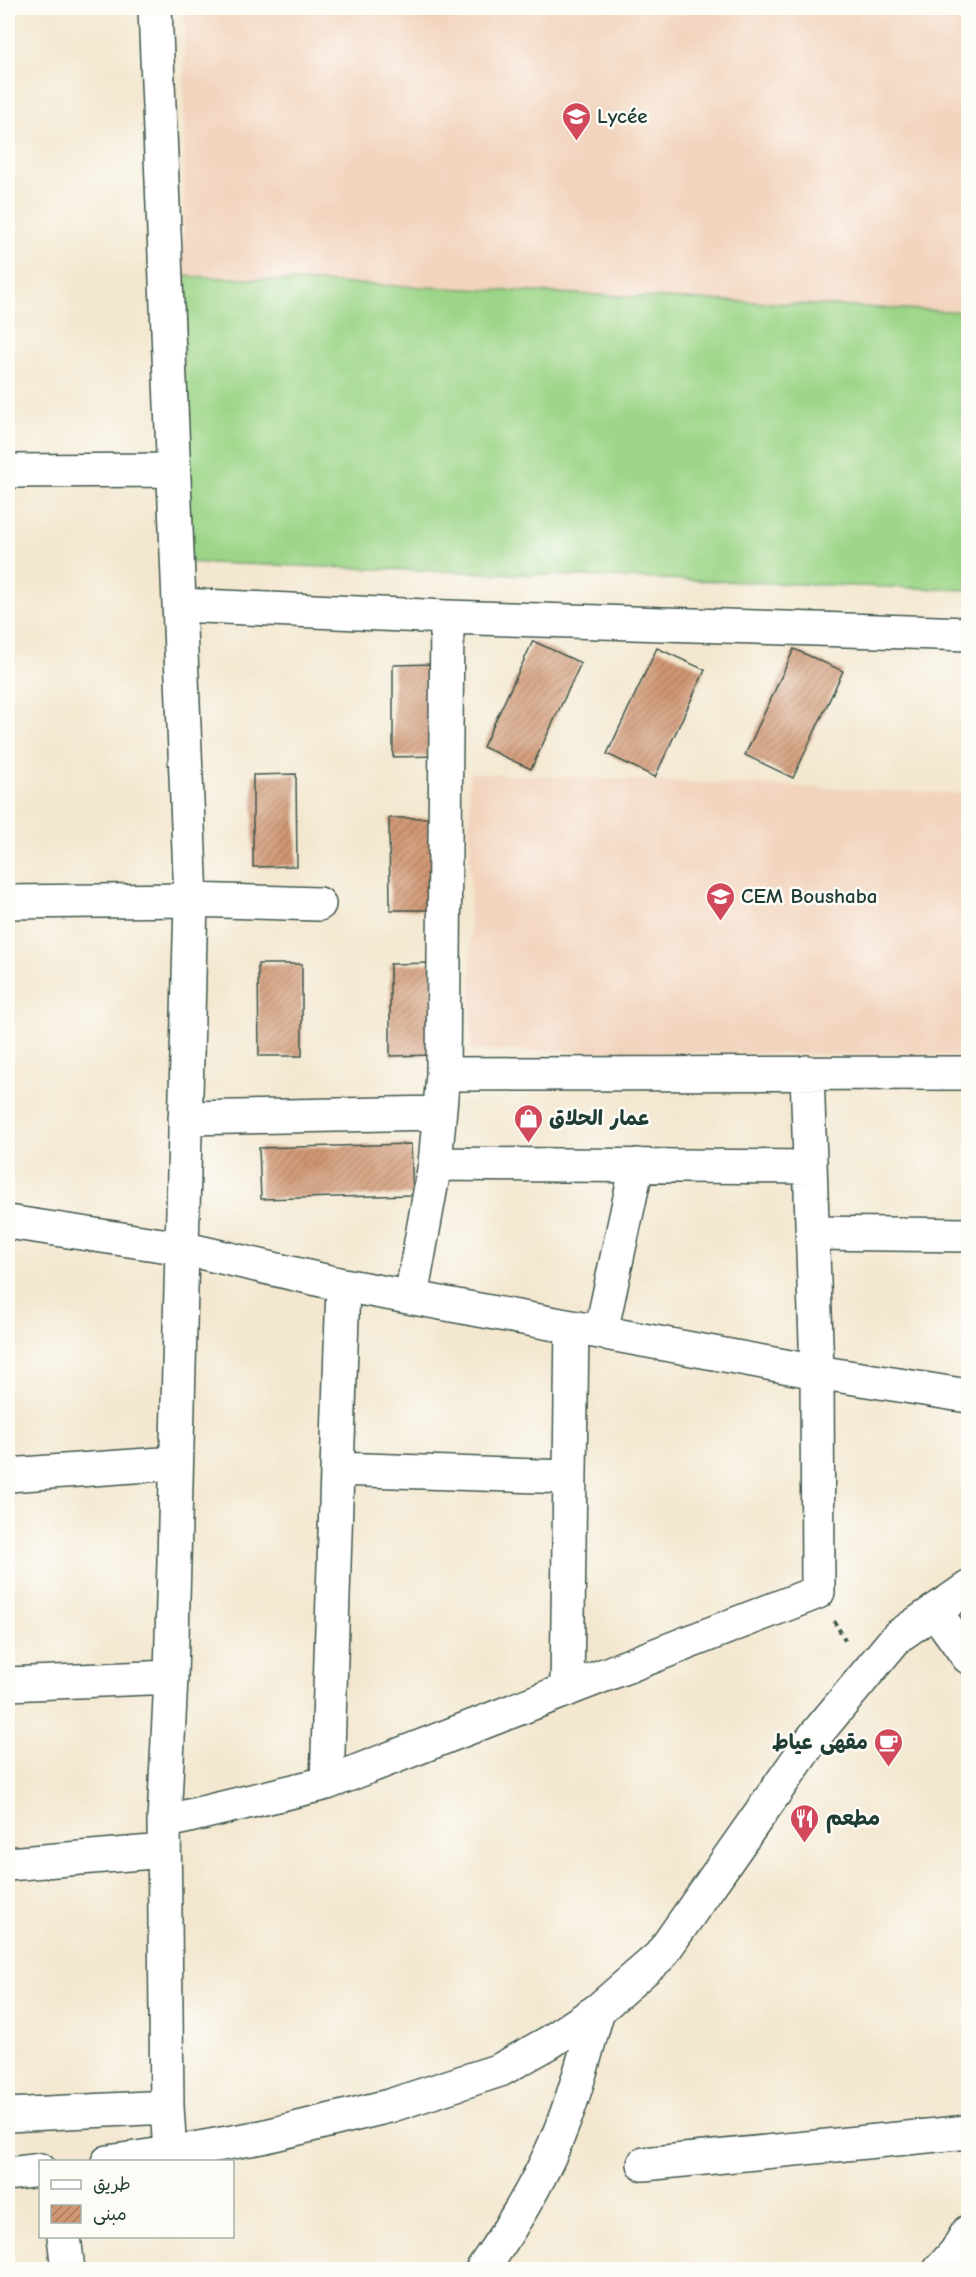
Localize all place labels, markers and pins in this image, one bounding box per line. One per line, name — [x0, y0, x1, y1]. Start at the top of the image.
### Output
school or university icon: Lycée — [560, 100, 592, 142]
place label: Lycée — [597, 104, 648, 128]
school or university icon: CEM Boushaba — [704, 880, 736, 922]
place label: CEM Boushaba — [741, 884, 877, 908]
shop icon: عمار الحلاق — [512, 1102, 544, 1144]
place label: عمار الحلاق — [549, 1106, 650, 1130]
cafe icon: مقهى عياط — [873, 1726, 905, 1768]
place label: مقهى عياط — [772, 1730, 868, 1755]
restaurant icon: مطعم — [789, 1802, 821, 1844]
place label: مطعم — [826, 1806, 880, 1834]

